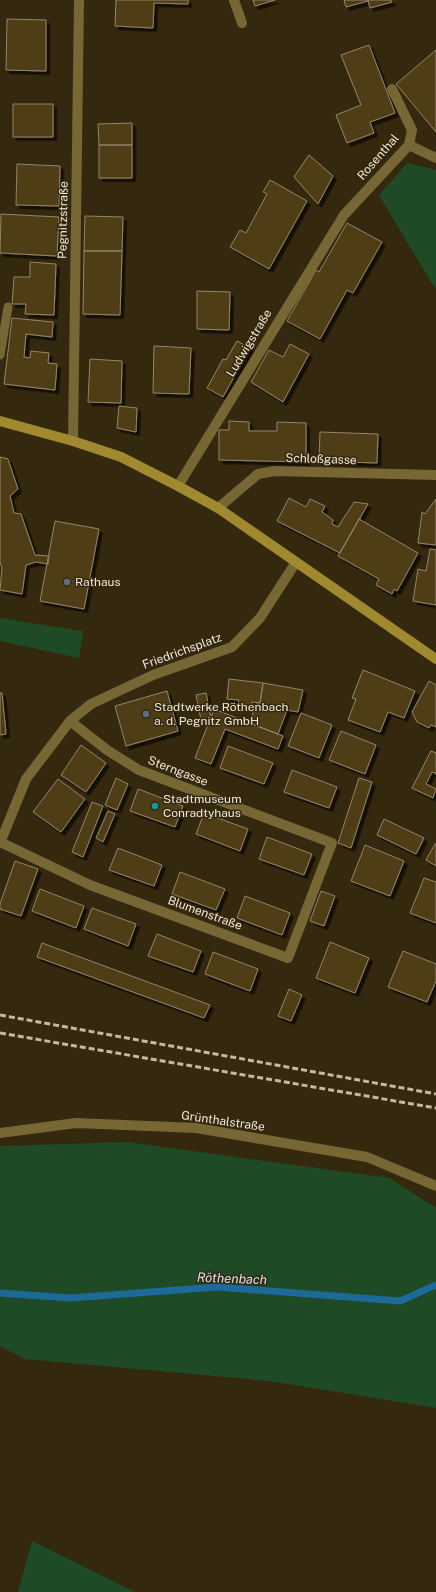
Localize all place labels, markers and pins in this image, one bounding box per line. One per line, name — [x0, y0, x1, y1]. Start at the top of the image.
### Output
place label: Rathaus — [75, 575, 121, 589]
marker: Rathaus — [62, 577, 72, 587]
place label: Stadtwerke Röthenbach a. d. Pegnitz GmbH — [154, 700, 289, 728]
marker: Stadtwerke Röthenbach a. d. Pegnitz GmbH — [141, 709, 151, 719]
place label: Stadtmuseum Conradtyhaus — [163, 792, 242, 820]
marker: Stadtmuseum Conradtyhaus — [150, 801, 160, 811]

